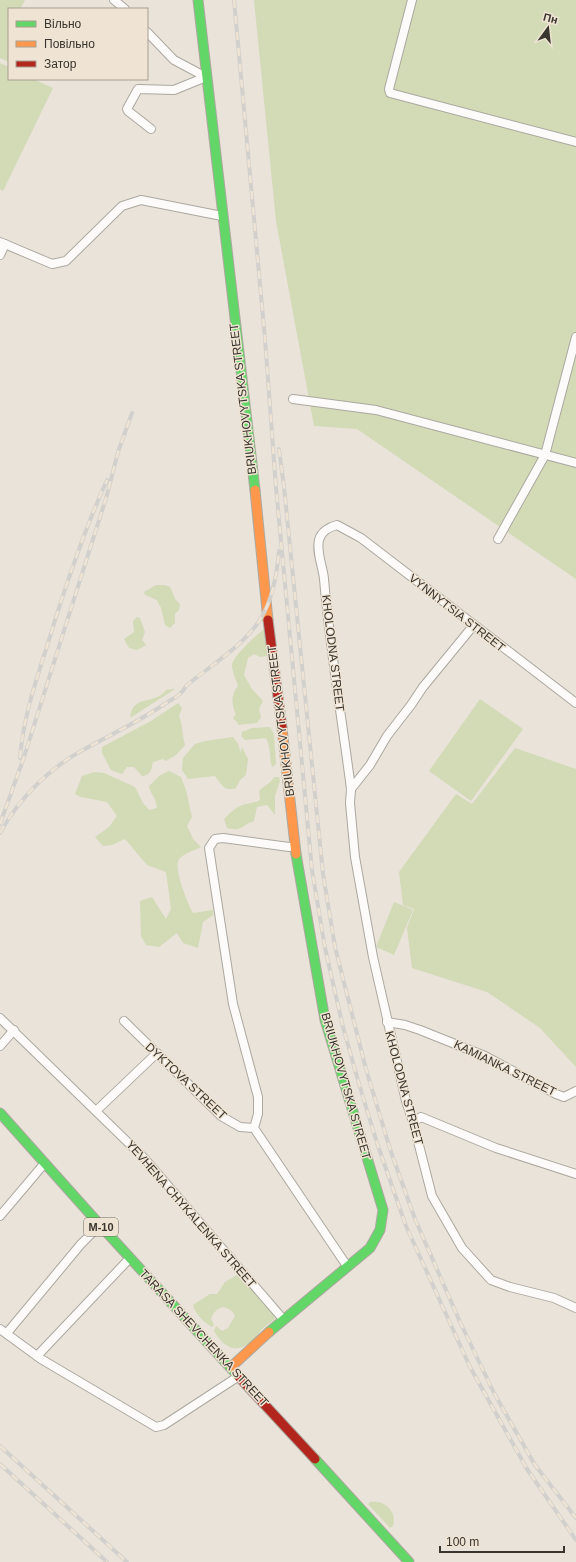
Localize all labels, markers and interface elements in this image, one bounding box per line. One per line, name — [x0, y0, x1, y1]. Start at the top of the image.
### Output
legend — [8, 8, 148, 80]
north arrow — [528, 8, 568, 48]
text: Пн — [542, 11, 559, 26]
text: Вільно — [44, 17, 82, 31]
text: Повільно — [44, 37, 95, 51]
text: Затор — [44, 57, 77, 71]
street label: BRIUKHOVYTSKA STREET — [227, 322, 259, 475]
street label: VYNNYTSIA STREET — [406, 571, 508, 655]
street label: KHOLODNA STREET — [319, 594, 347, 713]
street label: BRIUKHOVYTSKA STREET — [265, 644, 297, 797]
street label: BRIUKHOVYTSKA STREET — [318, 1011, 374, 1162]
street label: KHOLODNA STREET — [382, 1030, 426, 1147]
street label: KAMIANKA STREET — [452, 1037, 559, 1099]
street label: DYKTOVA STREET — [142, 1040, 230, 1123]
street label: YEVHENA CHYKALENKA STREET — [123, 1137, 259, 1291]
road number: М-10 — [84, 1218, 118, 1236]
street label: TARASA SHEVCHENKA STREET — [137, 1266, 272, 1410]
scale bar — [440, 1528, 564, 1554]
text: 100 m — [446, 1535, 479, 1549]

